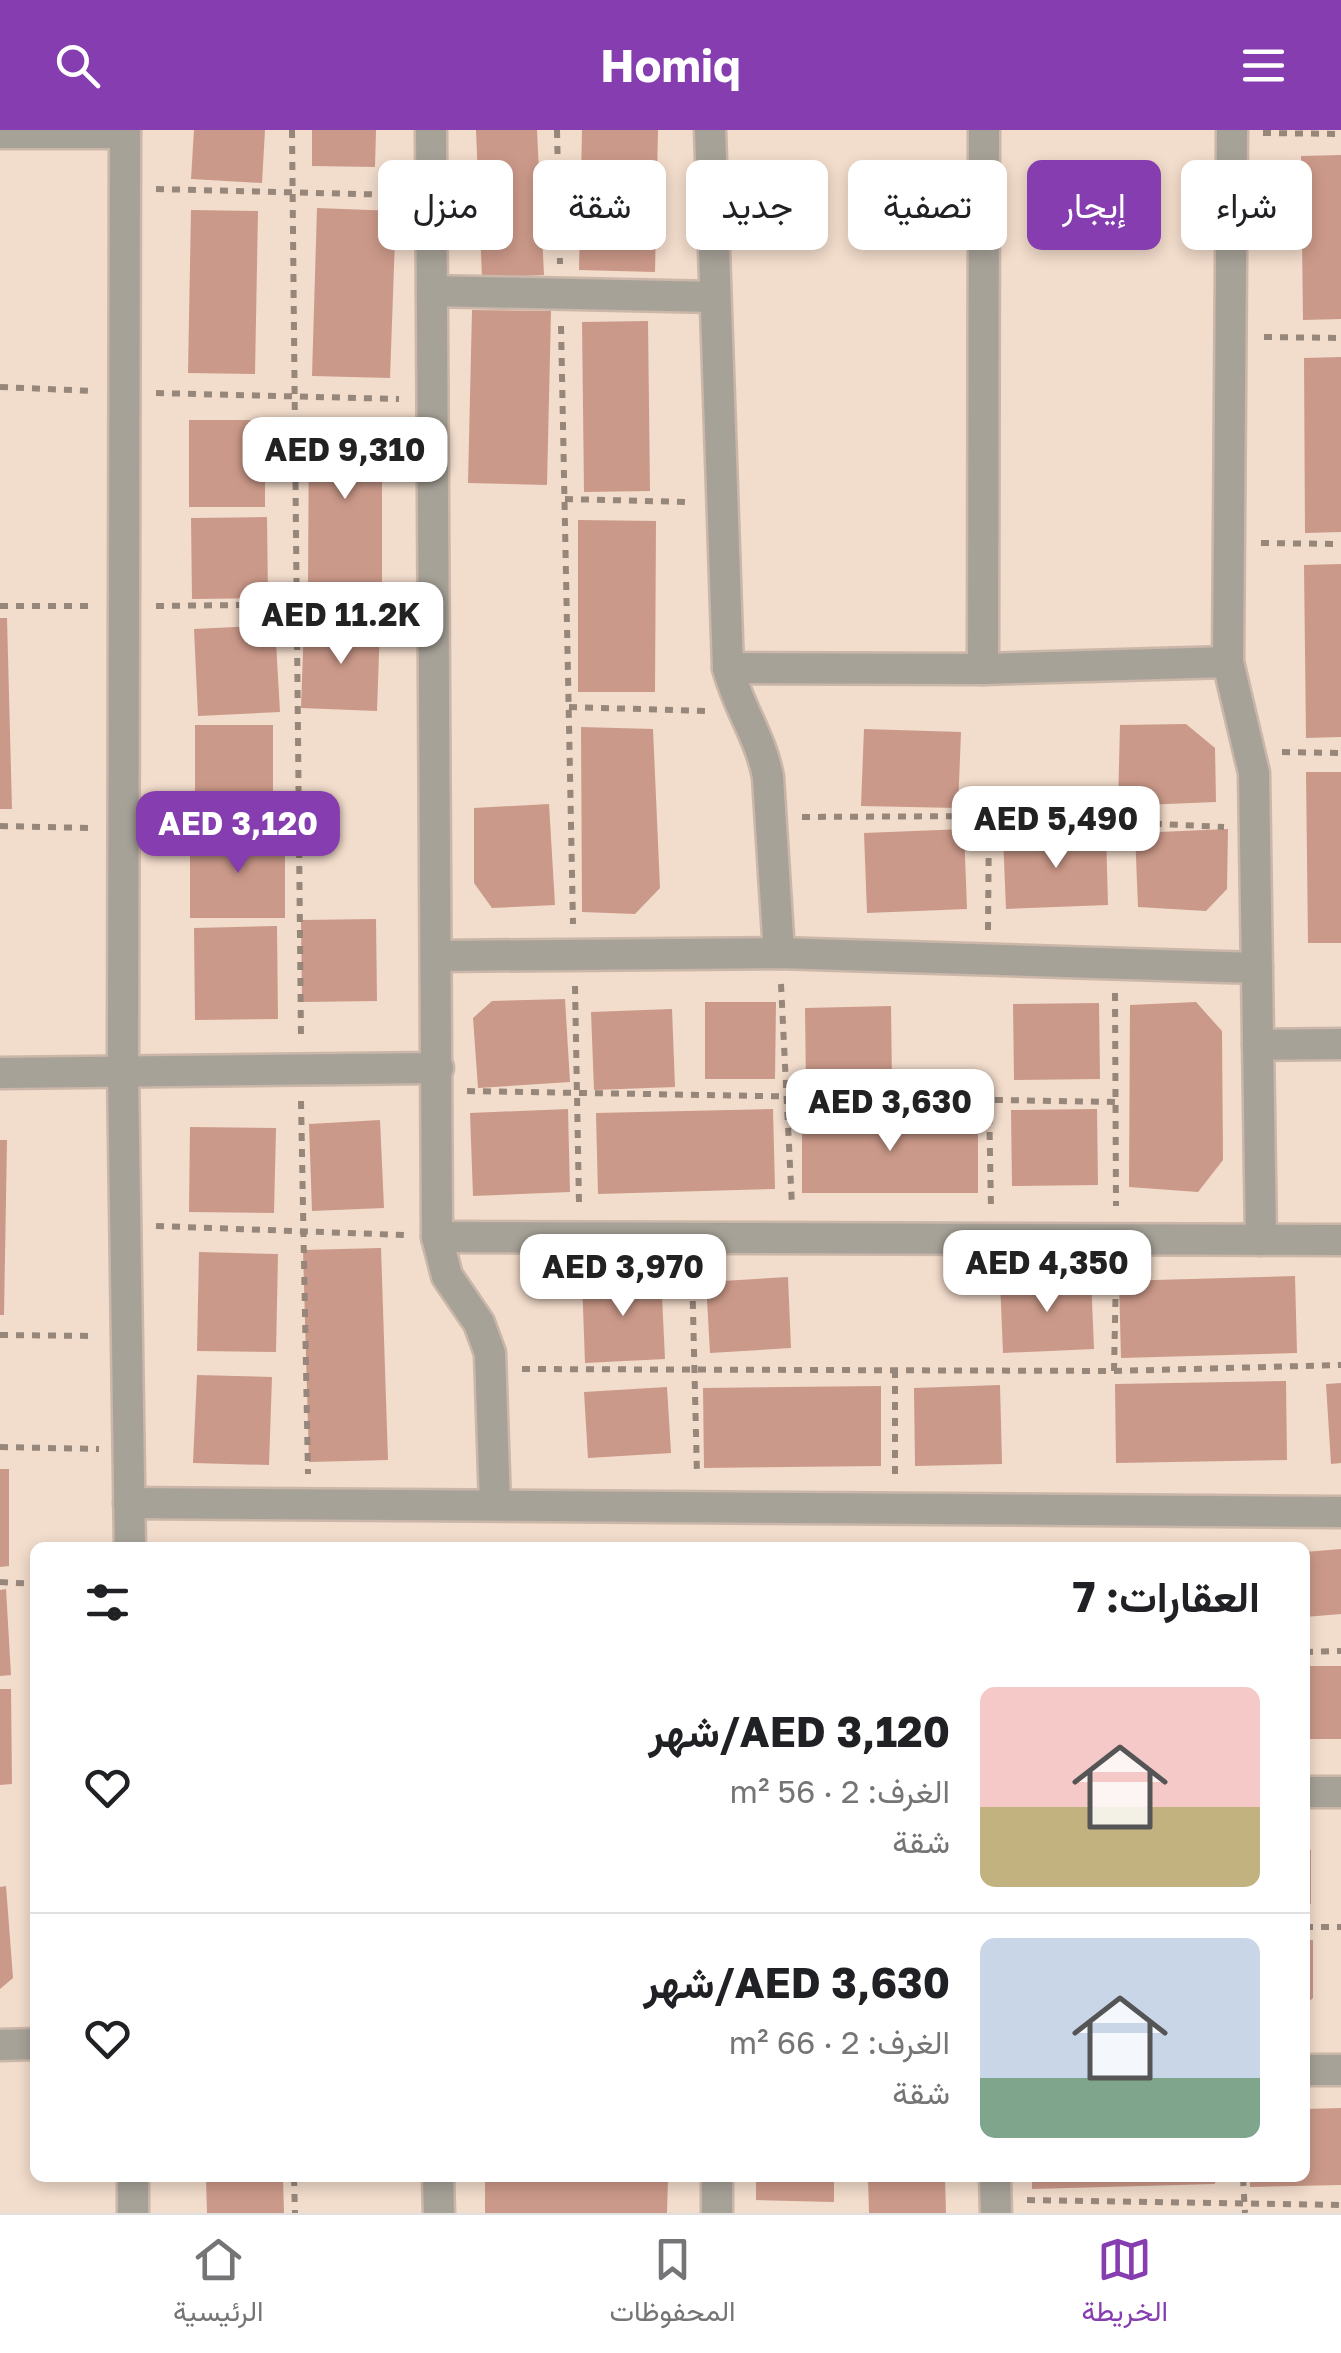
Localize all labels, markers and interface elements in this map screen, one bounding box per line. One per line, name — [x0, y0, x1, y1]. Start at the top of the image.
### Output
icon: search — [50, 38, 105, 93]
text: Homiq — [600, 38, 741, 92]
icon: menu — [1236, 38, 1291, 93]
chip: منزل — [378, 160, 513, 250]
chip: شقة — [533, 160, 666, 250]
chip: جديد — [686, 160, 828, 250]
chip: تصفية — [848, 160, 1007, 250]
chip: إيجار — [1027, 160, 1161, 250]
chip: شراء — [1181, 160, 1312, 250]
pin: AED 9,310 — [231, 417, 459, 502]
text: AED 9,310 — [265, 430, 425, 468]
pin: AED 11.2K — [227, 582, 455, 667]
text: AED 11.2K — [261, 595, 421, 633]
pin: AED 5,490 — [942, 786, 1170, 871]
pin: AED 3,120 — [124, 791, 352, 876]
text: AED 5,490 — [974, 799, 1138, 837]
text: AED 3,120 — [158, 804, 318, 842]
pin: AED 3,630 — [776, 1069, 1004, 1154]
text: AED 3,630 — [808, 1082, 972, 1120]
pin: AED 4,350 — [933, 1230, 1161, 1315]
pin: AED 3,970 — [509, 1234, 737, 1319]
text: AED 4,350 — [965, 1243, 1129, 1281]
text: AED 3,970 — [542, 1247, 704, 1285]
text: العقارات: 7 — [1072, 1571, 1260, 1621]
icon: filters — [80, 1575, 135, 1630]
text: AED 3,120/شهر — [649, 1706, 950, 1756]
icon: home — [1060, 1727, 1180, 1847]
icon: heart — [80, 1760, 135, 1815]
text: الغرف: 2 · 56 m² — [730, 1772, 950, 1810]
text: شقة — [892, 1822, 950, 1860]
text: AED 3,630/شهر — [644, 1957, 950, 2007]
icon: home — [1060, 1978, 1180, 2098]
icon: heart — [80, 2011, 135, 2066]
text: الغرف: 2 · 66 m² — [729, 2023, 950, 2061]
text: شقة — [892, 2073, 950, 2111]
tab: الرئيسية — [173, 2232, 263, 2336]
tab: المحفوظات — [609, 2232, 736, 2336]
tab: الخريطة — [1081, 2232, 1168, 2336]

